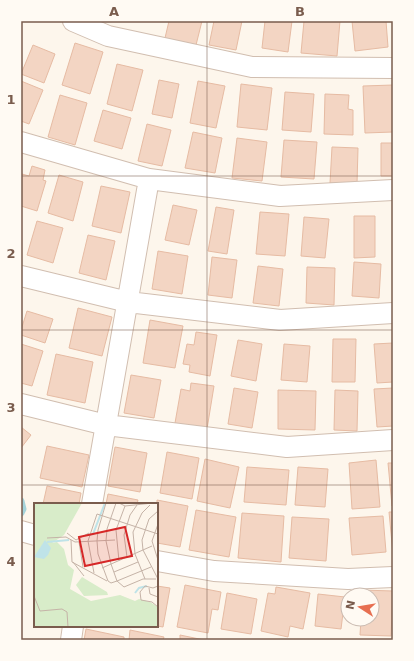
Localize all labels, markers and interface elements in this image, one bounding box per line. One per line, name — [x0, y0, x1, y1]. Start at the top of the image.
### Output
text: A — [109, 4, 119, 19]
text: B — [295, 4, 305, 19]
text: 1 — [6, 92, 16, 107]
text: 2 — [6, 246, 16, 261]
text: 3 — [6, 400, 16, 415]
inset map — [34, 503, 158, 627]
text: 4 — [6, 554, 16, 569]
north arrow — [340, 587, 380, 627]
text: N — [343, 599, 358, 611]

